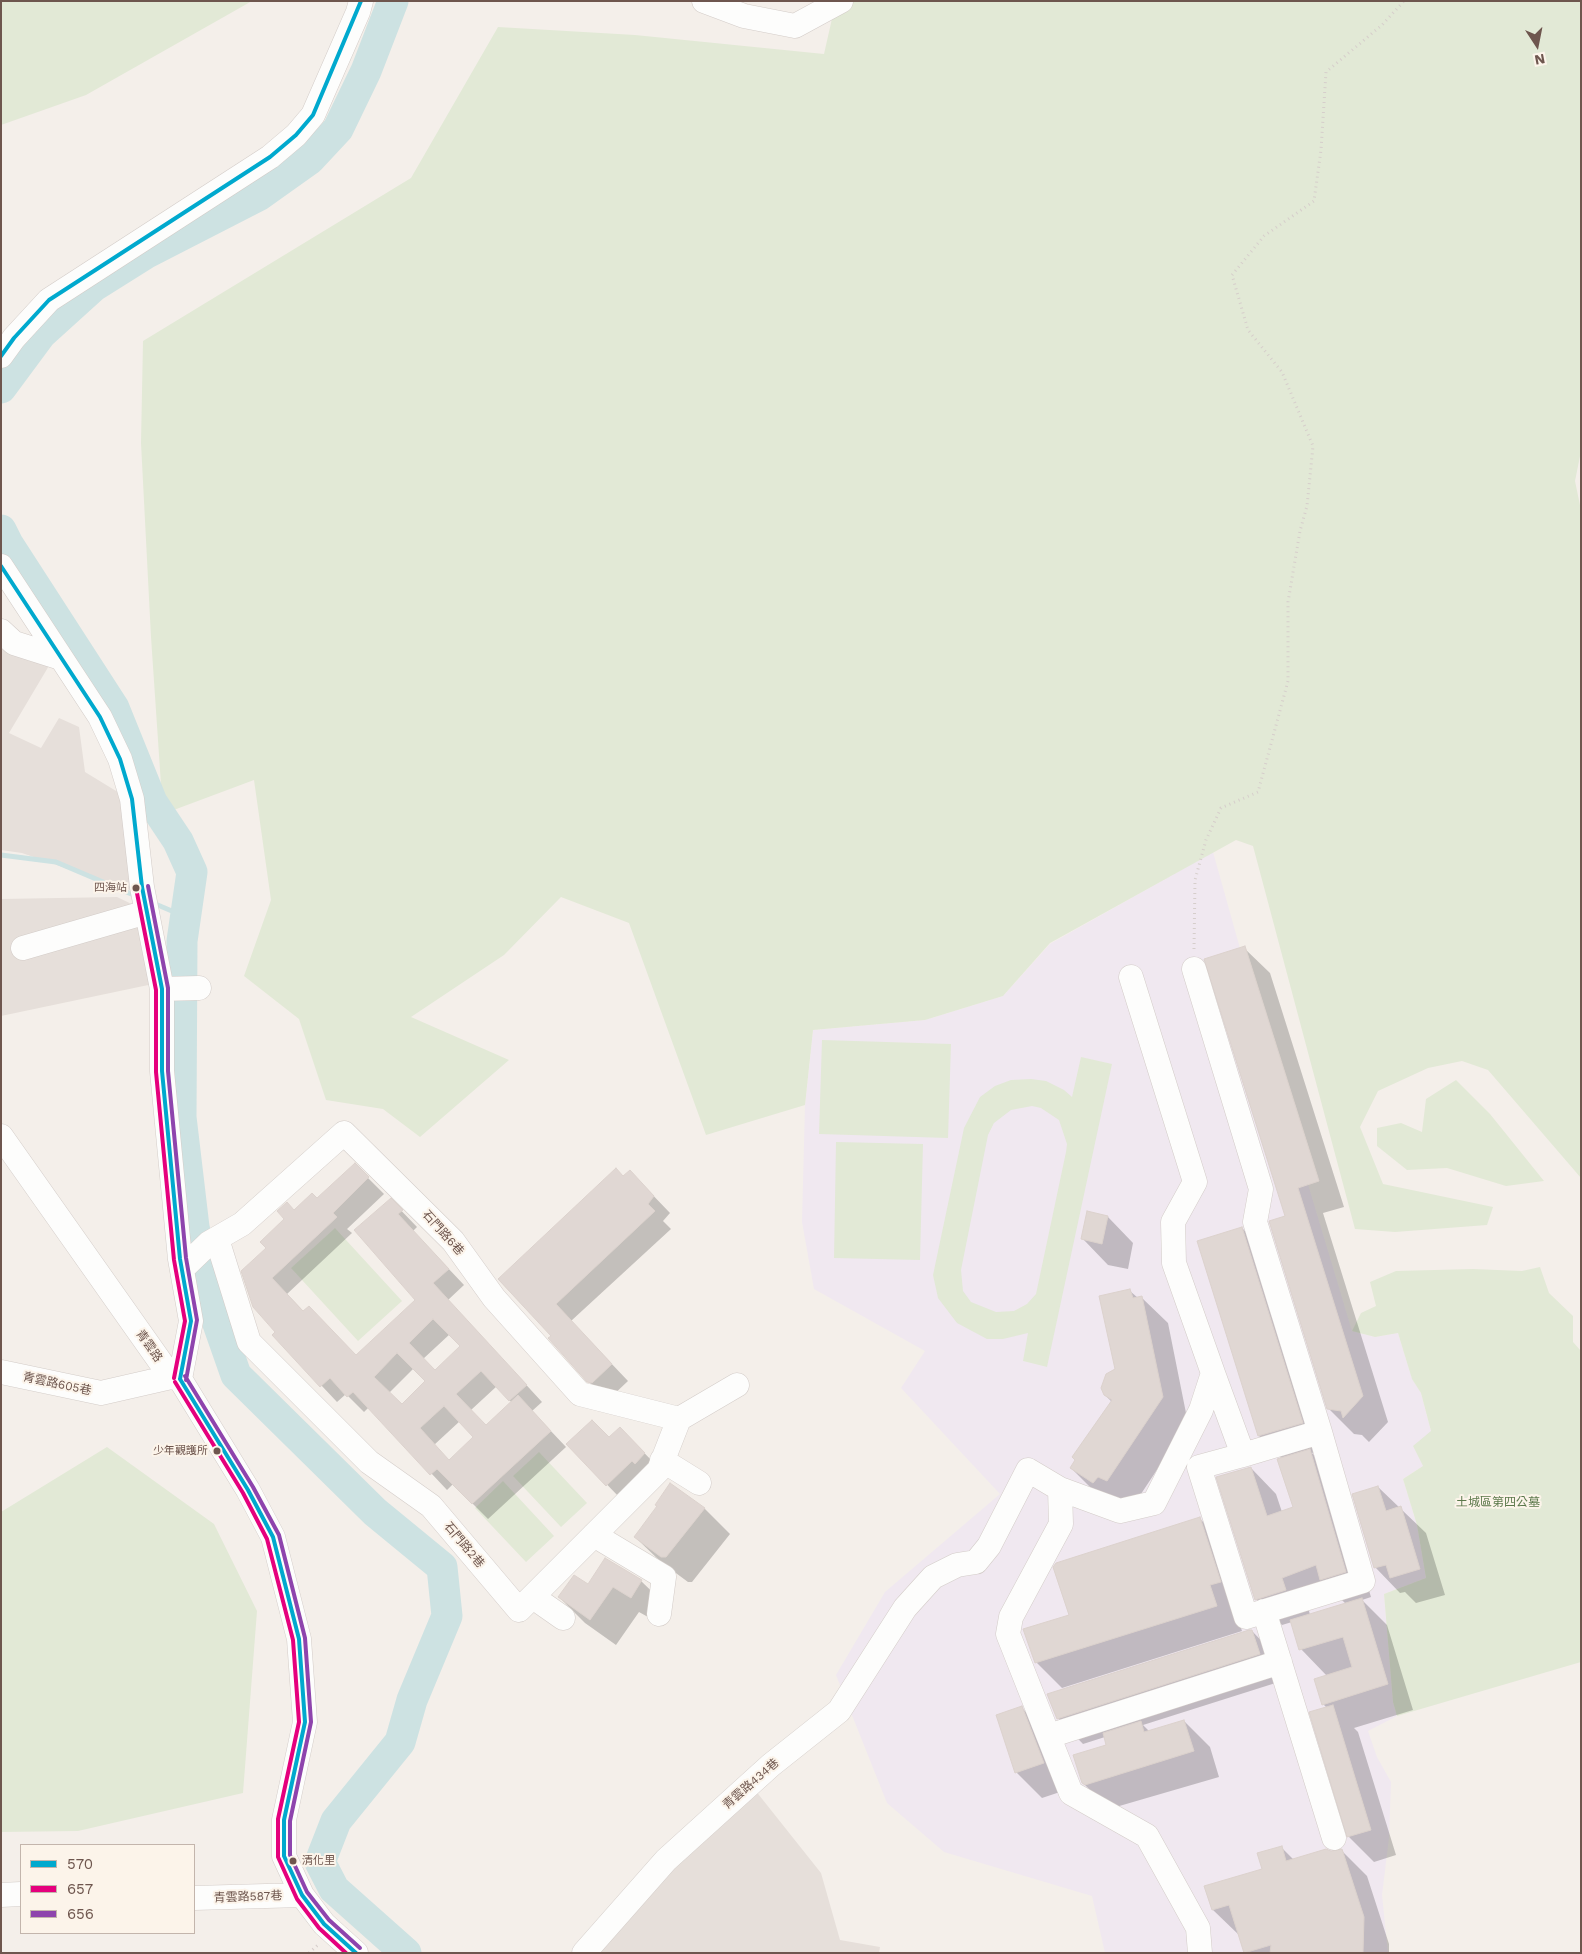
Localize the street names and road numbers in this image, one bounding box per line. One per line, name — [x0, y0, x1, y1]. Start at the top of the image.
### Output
street label: 石門路6巷 — [419, 1208, 467, 1258]
street label: 青雲路 — [133, 1327, 165, 1365]
street label: 青雲路605巷 — [21, 1370, 93, 1398]
street label: 石門路2巷 — [441, 1519, 487, 1571]
street label: 青雲路434巷 — [720, 1756, 782, 1812]
street label: 青雲路587巷 — [213, 1889, 283, 1905]

